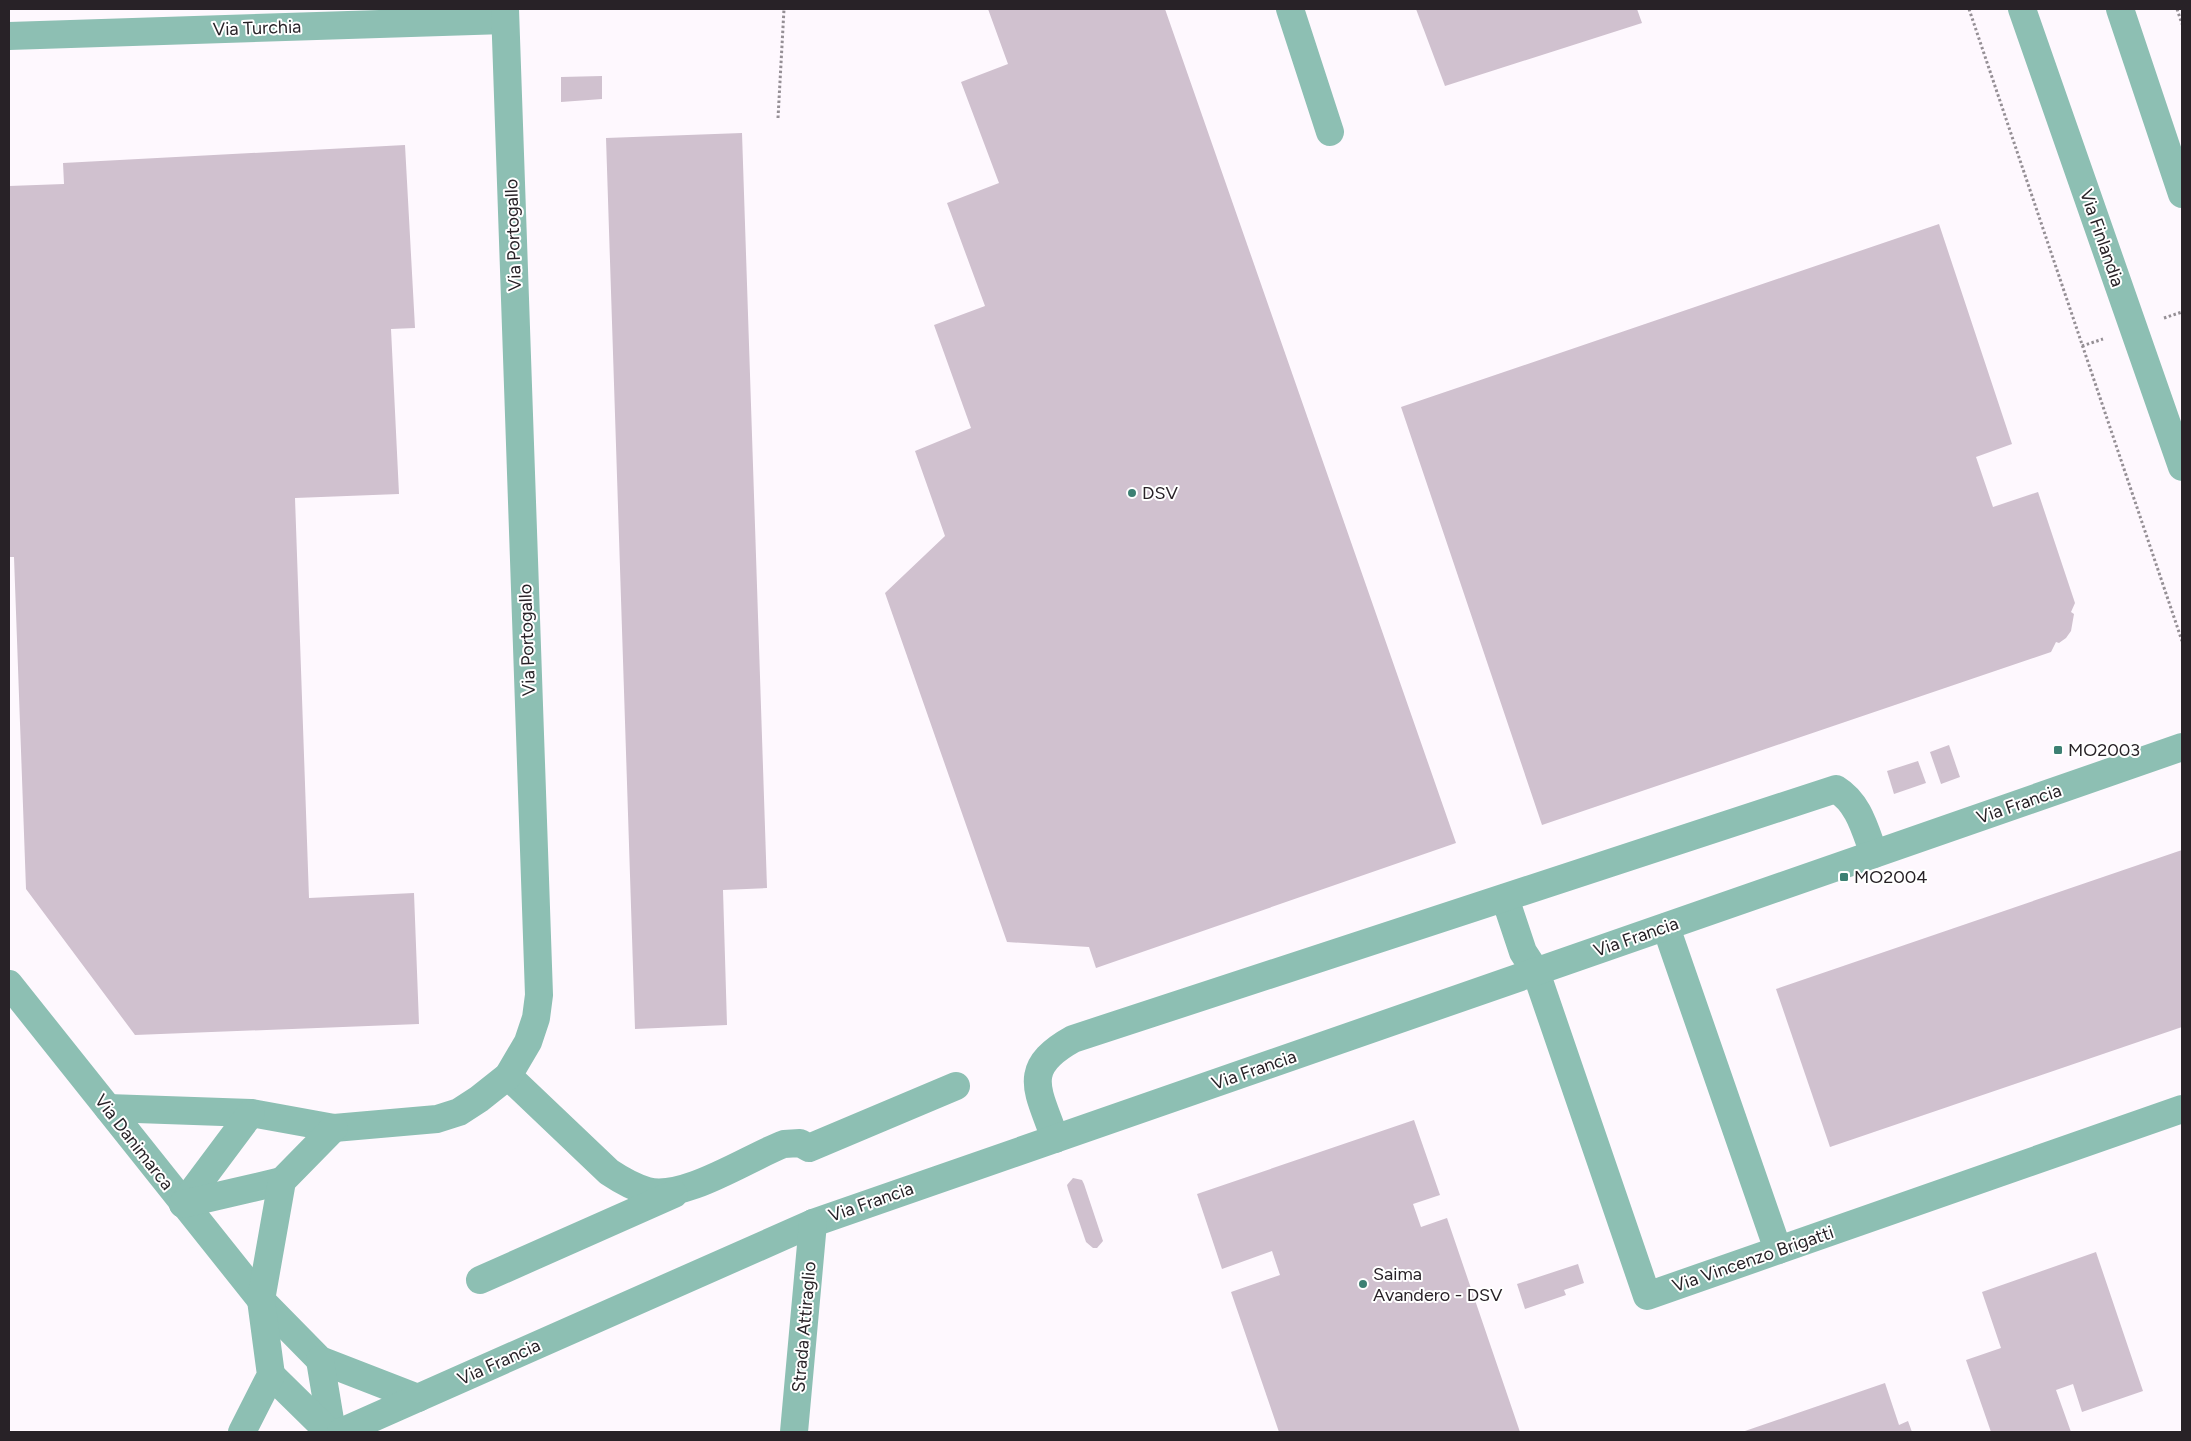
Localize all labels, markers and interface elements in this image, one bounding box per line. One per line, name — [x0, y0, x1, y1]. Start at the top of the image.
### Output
street label: Via Turchia — [212, 15, 302, 41]
street label: Via Portogallo — [500, 178, 526, 292]
street label: Via Finlandia — [2075, 187, 2129, 289]
place label: DSV — [1142, 482, 1178, 504]
marker: DSV — [1126, 487, 1138, 499]
street label: Via Portogallo — [514, 583, 540, 697]
place label: MO2003 — [2068, 739, 2140, 761]
marker: MO2003 — [2052, 744, 2064, 756]
street label: Via Francia — [1974, 779, 2064, 829]
place label: MO2004 — [1854, 866, 1928, 888]
marker: MO2004 — [1838, 871, 1850, 883]
street label: Via Francia — [1591, 912, 1681, 962]
street label: Via Francia — [1209, 1045, 1299, 1095]
street label: Via Danimarca — [90, 1090, 178, 1194]
street label: Via Francia — [826, 1177, 916, 1227]
street label: Via Vincenzo Brigatti — [1669, 1221, 1837, 1297]
street label: Strada Attiraglio — [787, 1260, 821, 1394]
place label: Saima Avandero - DSV — [1373, 1263, 1503, 1306]
marker: Saima Avandero - DSV — [1357, 1278, 1369, 1290]
street label: Via Francia — [454, 1334, 544, 1390]

